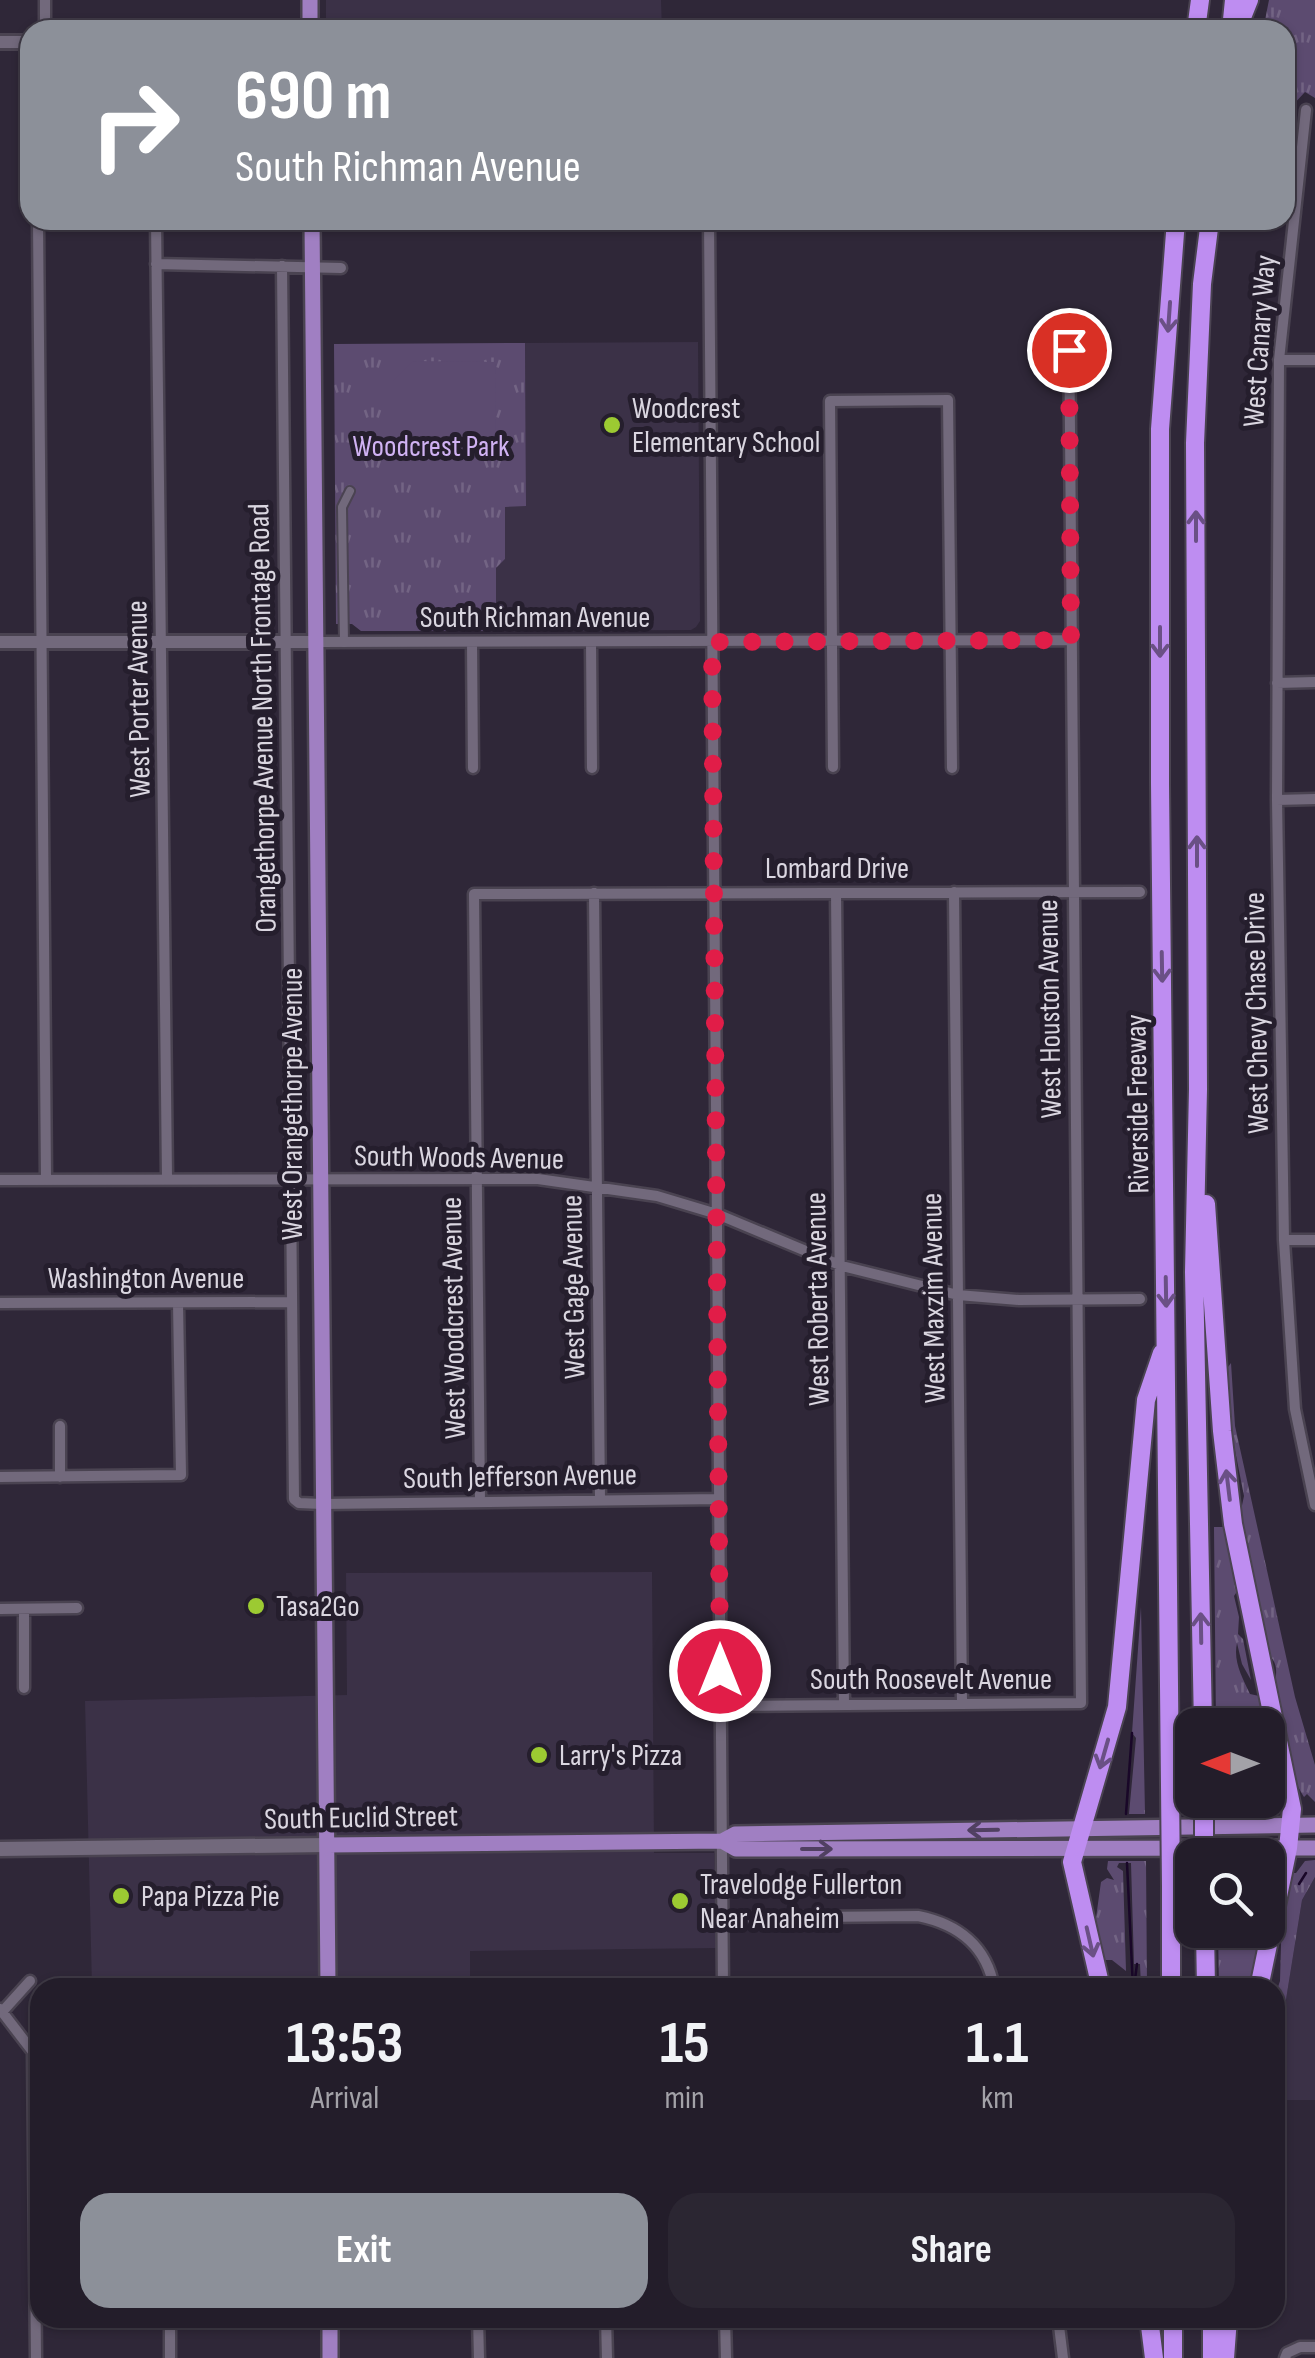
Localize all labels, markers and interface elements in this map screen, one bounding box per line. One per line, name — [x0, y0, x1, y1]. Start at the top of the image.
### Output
text: 690 m — [235, 55, 392, 139]
icon: right — [70, 60, 200, 190]
text: South Richman Avenue — [235, 140, 581, 195]
street label: West Canary Way — [1236, 253, 1284, 428]
one-way arrow — [1159, 301, 1178, 333]
pin — [1027, 308, 1112, 393]
icon: arrive — [1042, 323, 1097, 378]
place label: Woodcrest Elementary School — [632, 391, 820, 461]
marker: Woodcrest Elementary School — [601, 414, 623, 436]
park label: Woodcrest Park — [353, 429, 510, 465]
street label: Orangethorpe Avenue North Frontage Road — [241, 503, 285, 933]
one-way arrow — [1186, 511, 1206, 544]
street label: West Porter Avenue — [119, 600, 159, 798]
street label: South Richman Avenue — [420, 600, 650, 636]
one-way arrow — [1150, 624, 1170, 657]
one-way arrow — [1188, 836, 1206, 868]
street label: Lombard Drive — [765, 851, 909, 887]
street label: West Chevy Chase Drive — [1237, 892, 1277, 1134]
street label: West Houston Avenue — [1030, 899, 1070, 1119]
one-way arrow — [1153, 950, 1172, 982]
street label: West Orangethorpe Avenue — [275, 968, 311, 1240]
street label: Riverside Freeway — [1118, 1013, 1158, 1194]
street label: South Woods Avenue — [354, 1138, 564, 1178]
street label: West Roberta Avenue — [798, 1192, 838, 1406]
street label: West Maxzim Avenue — [914, 1192, 954, 1403]
street label: West Gage Avenue — [554, 1195, 594, 1379]
street label: West Woodcrest Avenue — [434, 1197, 474, 1439]
street label: Washington Avenue — [48, 1261, 244, 1297]
one-way arrow — [1157, 1275, 1176, 1307]
street label: South Jefferson Avenue — [403, 1457, 637, 1497]
one-way arrow — [1218, 1469, 1237, 1502]
place label: Tasa2Go — [276, 1589, 360, 1625]
marker: Tasa2Go — [245, 1595, 267, 1617]
one-way arrow — [1192, 1612, 1210, 1644]
position arrow — [668, 1619, 772, 1723]
street label: South Roosevelt Avenue — [810, 1662, 1052, 1698]
north arrow — [1175, 1708, 1285, 1818]
map controls — [1175, 1708, 1285, 1948]
one-way arrow — [1094, 1737, 1113, 1769]
place label: Larry's Pizza — [559, 1738, 682, 1774]
marker: Larry's Pizza — [528, 1744, 550, 1766]
street label: South Euclid Street — [264, 1798, 458, 1838]
one-way arrow — [967, 1820, 1000, 1840]
button: search — [1175, 1838, 1285, 1948]
one-way arrow — [800, 1840, 833, 1858]
place label: Travelodge Fullerton Near Anaheim — [700, 1867, 902, 1937]
place label: Papa Pizza Pie — [141, 1879, 280, 1915]
marker: Papa Pizza Pie — [110, 1885, 132, 1907]
marker: Travelodge Fullerton Near Anaheim — [669, 1890, 691, 1912]
one-way arrow — [1082, 1925, 1100, 1957]
text: 13:53 — [286, 2008, 403, 2080]
text: 15 — [660, 2008, 710, 2080]
text: 1.1 — [966, 2008, 1029, 2080]
text: Arrival — [310, 2079, 379, 2118]
text: min — [665, 2079, 705, 2118]
text: km — [981, 2079, 1014, 2118]
button: Exit — [80, 2193, 648, 2308]
button: Share — [668, 2193, 1235, 2308]

